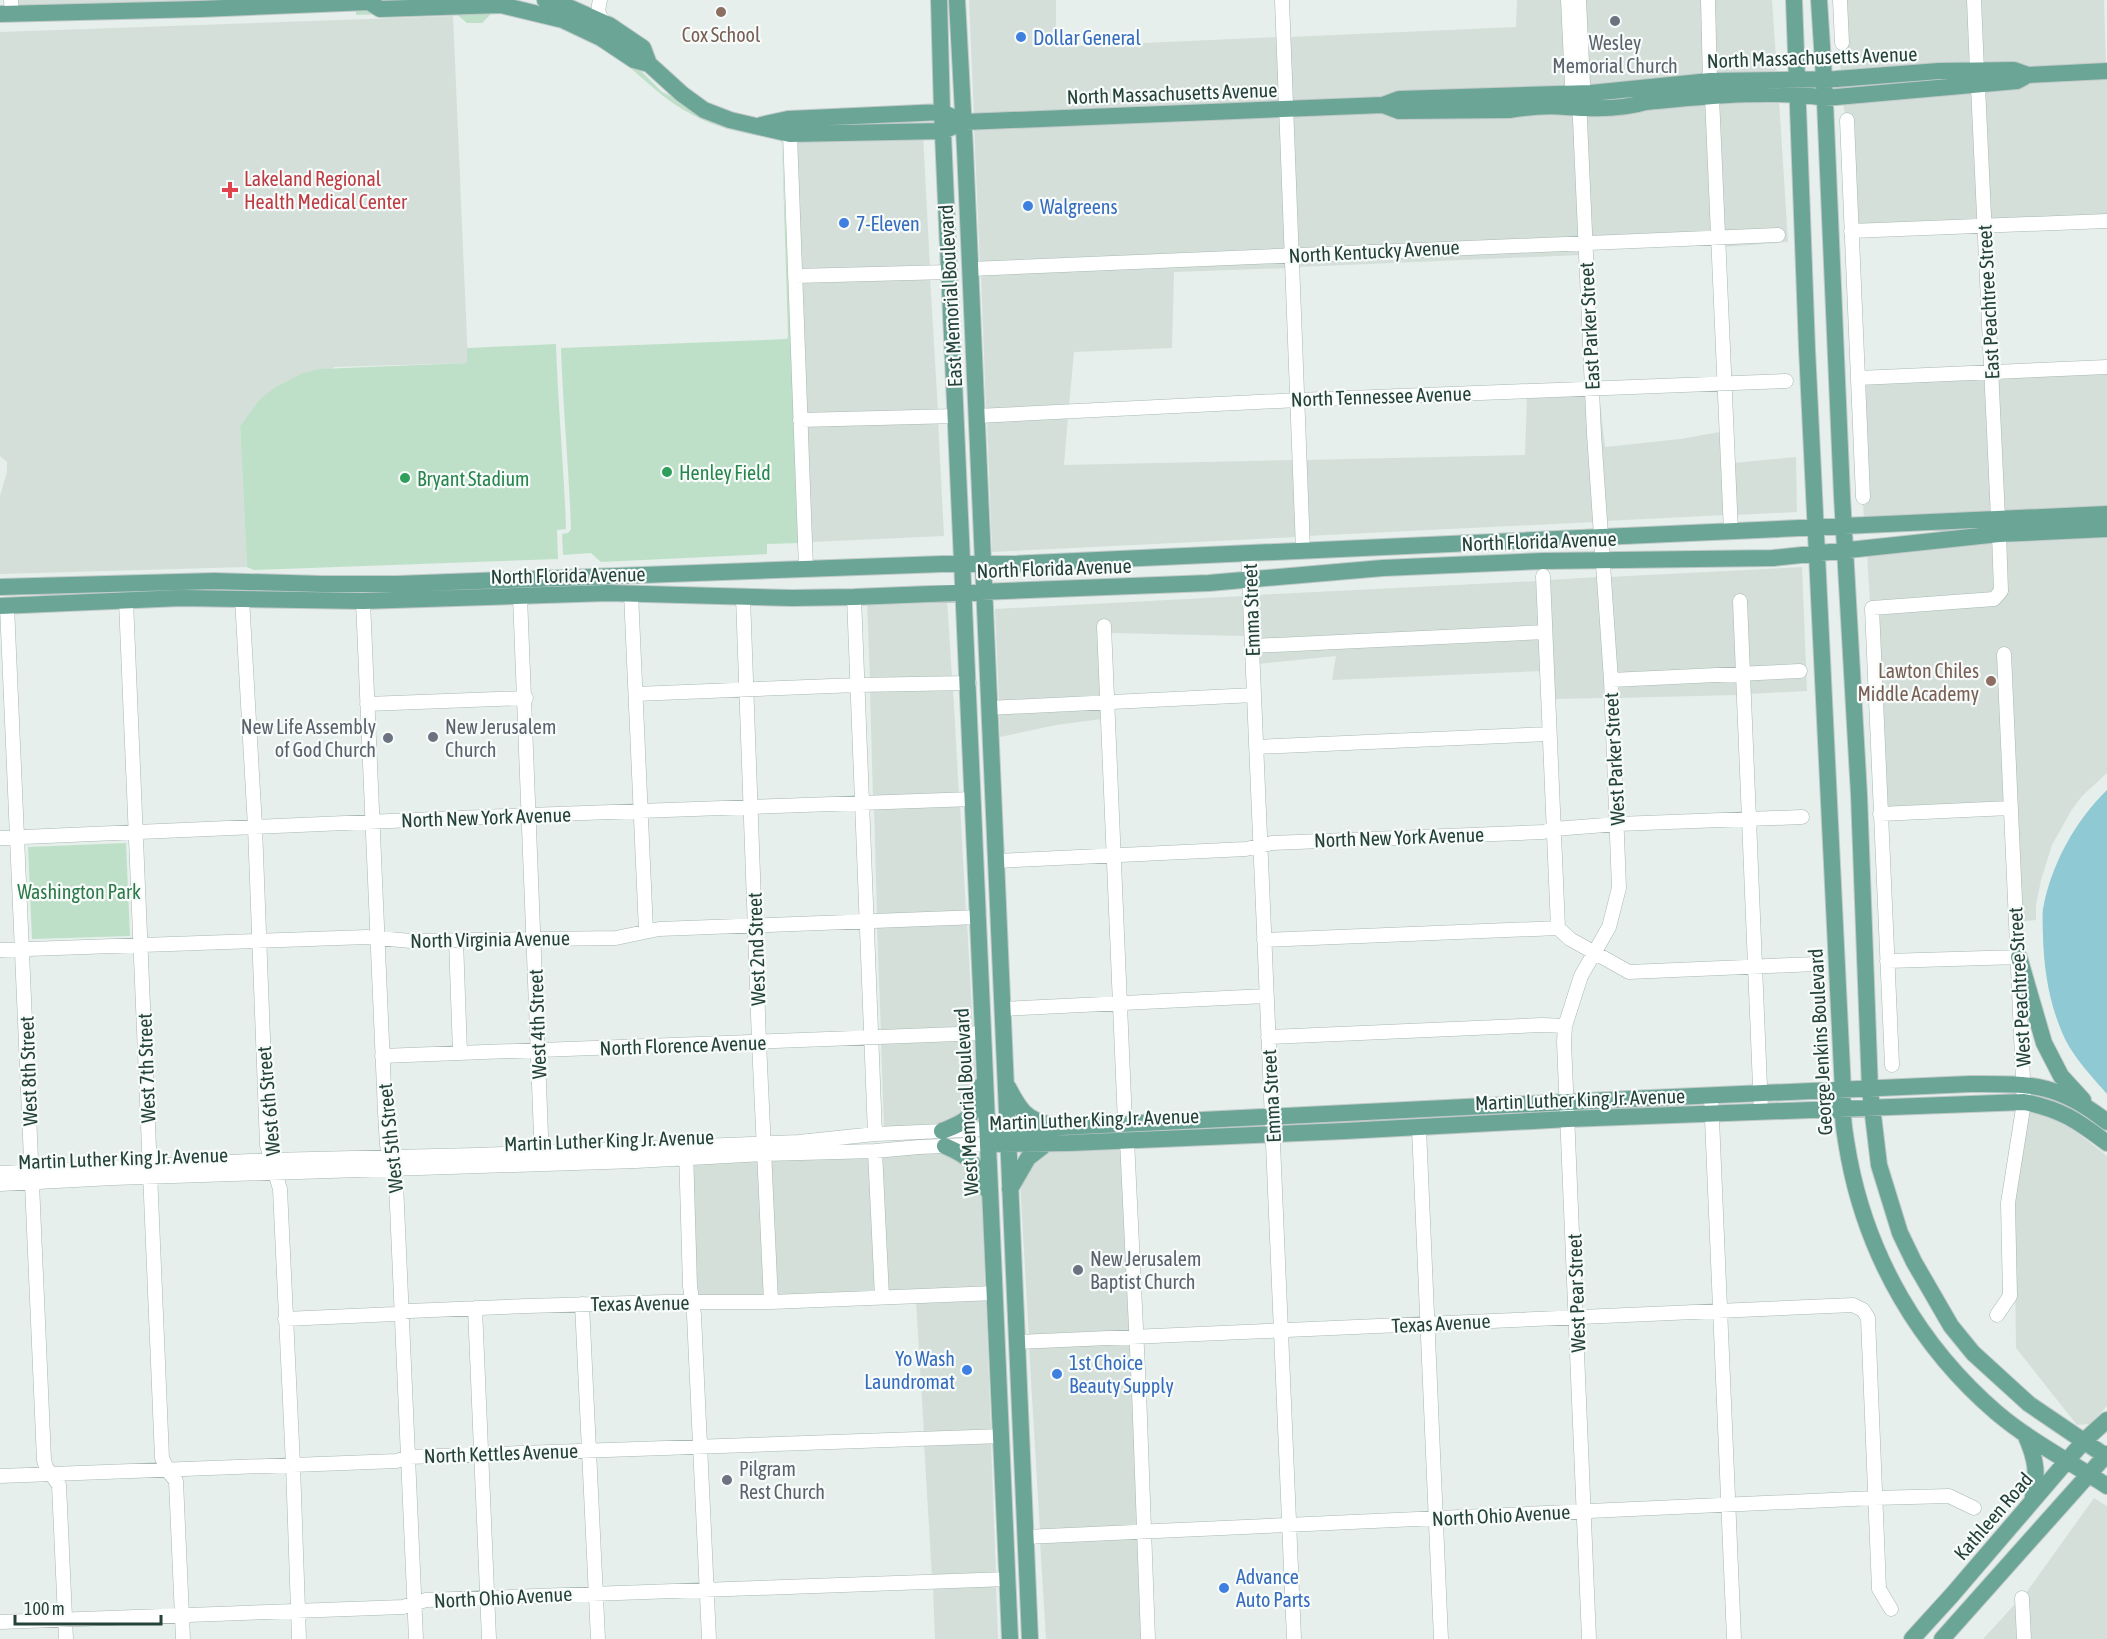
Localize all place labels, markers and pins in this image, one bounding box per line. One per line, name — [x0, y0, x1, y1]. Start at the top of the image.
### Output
marker: Cox School — [714, 5, 728, 19]
marker: Wesley Memorial Church — [1608, 14, 1622, 28]
place label: Cox School — [682, 23, 761, 46]
place label: Dollar General — [1033, 26, 1141, 49]
marker: Dollar General — [1014, 30, 1028, 44]
place label: Wesley Memorial Church — [1552, 31, 1678, 77]
place label: Lakeland Regional Health Medical Center — [244, 167, 408, 213]
marker: Lakeland Regional Health Medical Center — [221, 181, 239, 199]
place label: Walgreens — [1040, 195, 1118, 218]
marker: Walgreens — [1021, 199, 1035, 213]
place label: 7-Eleven — [856, 212, 920, 235]
marker: 7-Eleven — [837, 216, 851, 230]
place label: Henley Field — [679, 461, 771, 484]
marker: Henley Field — [660, 465, 674, 479]
place label: Bryant Stadium — [417, 467, 530, 490]
marker: Bryant Stadium — [398, 471, 412, 485]
place label: Lawton Chiles Middle Academy — [1857, 659, 1979, 705]
marker: Lawton Chiles Middle Academy — [1984, 674, 1998, 688]
place label: New Life Assembly of God Church — [241, 715, 376, 761]
place label: New Jerusalem Church — [445, 715, 556, 761]
marker: New Jerusalem Church — [426, 730, 440, 744]
marker: New Life Assembly of God Church — [381, 731, 395, 745]
place label: New Jerusalem Baptist Church — [1090, 1247, 1201, 1293]
marker: New Jerusalem Baptist Church — [1071, 1263, 1085, 1277]
place label: Yo Wash Laundromat — [864, 1347, 955, 1393]
place label: 1st Choice Beauty Supply — [1069, 1351, 1174, 1397]
marker: Yo Wash Laundromat — [960, 1363, 974, 1377]
marker: 1st Choice Beauty Supply — [1050, 1367, 1064, 1381]
place label: Pilgram Rest Church — [739, 1457, 825, 1503]
marker: Pilgram Rest Church — [720, 1473, 734, 1487]
place label: Advance Auto Parts — [1236, 1565, 1310, 1611]
marker: Advance Auto Parts — [1217, 1581, 1231, 1595]

